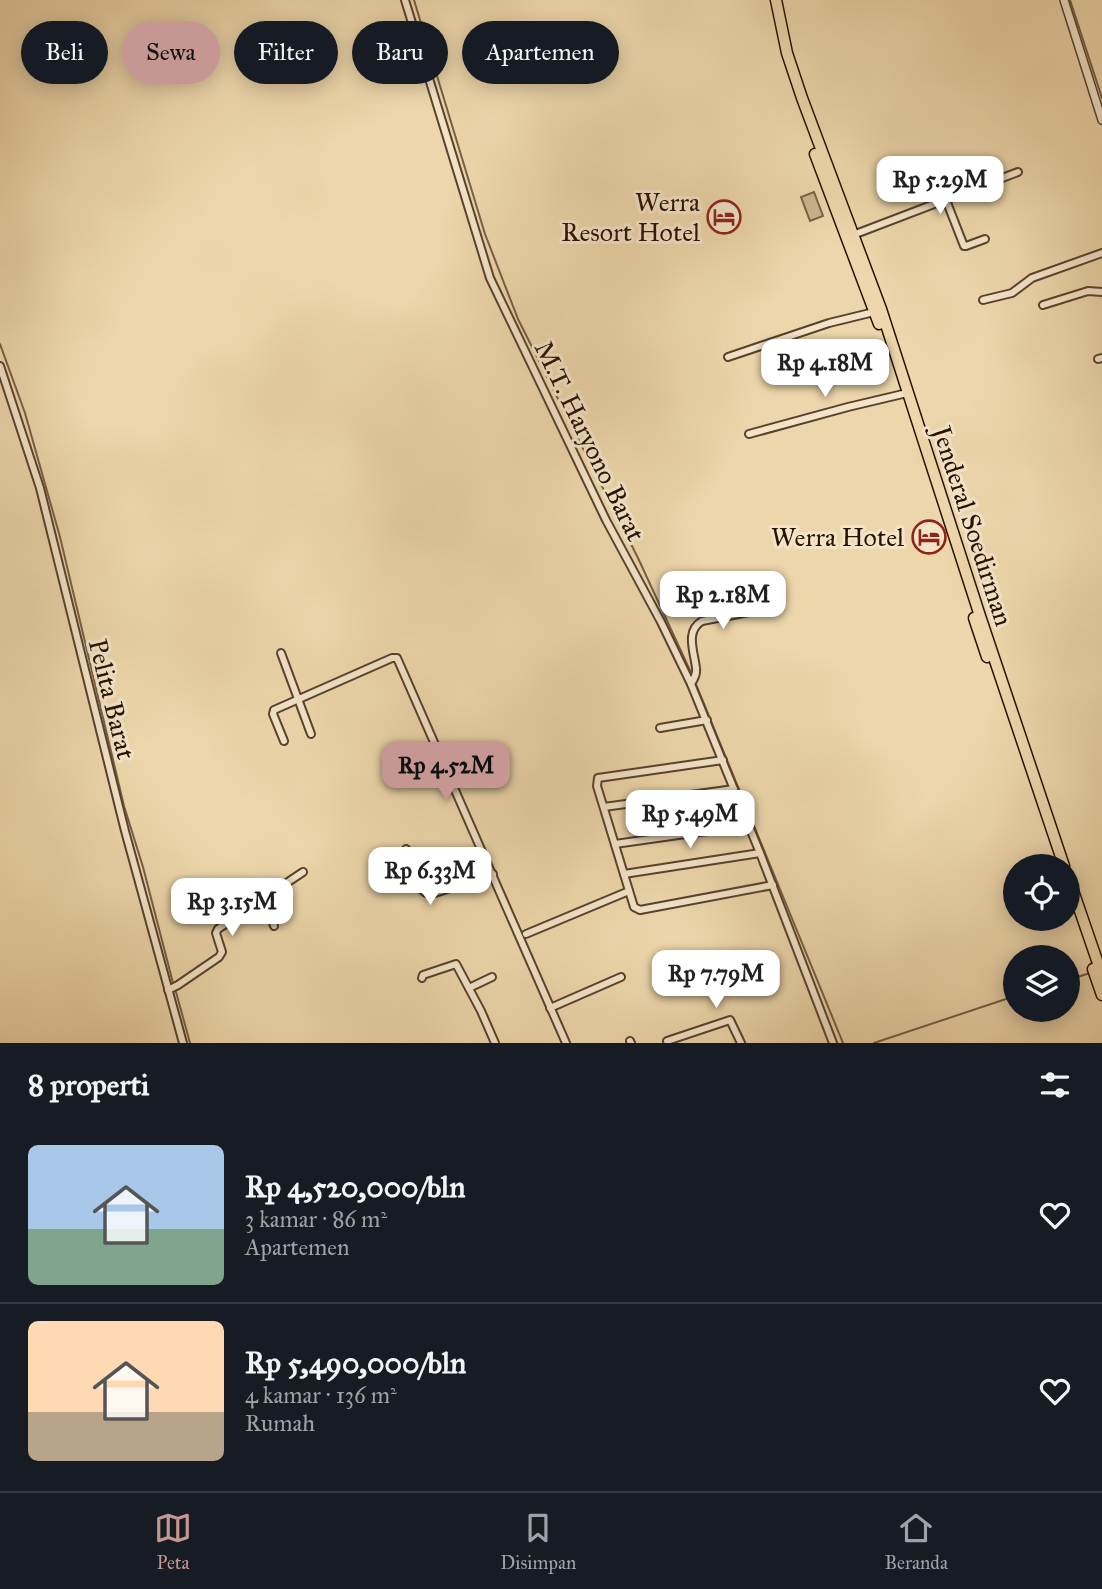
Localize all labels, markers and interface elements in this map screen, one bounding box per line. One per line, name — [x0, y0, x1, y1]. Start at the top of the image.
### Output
chip: Beli — [21, 21, 108, 84]
chip: Sewa — [122, 21, 220, 84]
chip: Filter — [234, 21, 338, 84]
chip: Baru — [352, 21, 448, 84]
chip: Apartemen — [462, 21, 619, 84]
pin: Rp 5.29M — [868, 156, 1012, 216]
text: Rp 5.29M — [893, 165, 987, 193]
place label: Werra Resort Hotel — [561, 186, 700, 248]
hotel icon: Werra Resort Hotel — [705, 198, 743, 236]
street label: M.T. Haryono Barat — [528, 336, 652, 546]
pin: Rp 4.18M — [753, 340, 897, 399]
text: Rp 4.18M — [777, 348, 873, 376]
street label: Jenderal Soedirman — [925, 419, 1020, 630]
hotel icon: Werra Hotel — [910, 518, 948, 556]
place label: Werra Hotel — [771, 521, 904, 553]
pin: Rp 2.18M — [651, 572, 795, 631]
text: Rp 2.18M — [676, 580, 770, 608]
street label: Pelita Barat — [82, 635, 142, 763]
pin: Rp 4.52M — [374, 742, 518, 802]
text: Rp 4.52M — [398, 751, 494, 779]
pin: Rp 5.49M — [618, 790, 762, 850]
text: Rp 5.49M — [642, 799, 738, 827]
pin: Rp 6.33M — [358, 848, 502, 907]
map controls — [1003, 854, 1080, 1022]
button: locate — [1003, 854, 1080, 931]
text: Rp 6.33M — [384, 856, 476, 884]
pin: Rp 3.15M — [160, 878, 304, 938]
text: Rp 3.15M — [187, 887, 277, 915]
button: layers — [1003, 945, 1080, 1022]
pin: Rp 7.79M — [644, 950, 788, 1010]
text: Rp 7.79M — [668, 959, 764, 987]
icon: filters — [1036, 1066, 1074, 1104]
text: 8 properti — [28, 1067, 149, 1103]
text: Rp 4,520,000/bln — [245, 1169, 465, 1205]
icon: home — [84, 1173, 168, 1257]
icon: heart — [1036, 1196, 1074, 1234]
text: 3 kamar · 86 m² — [245, 1205, 387, 1233]
text: Apartemen — [245, 1233, 349, 1261]
text: Rp 5,490,000/bln — [245, 1345, 466, 1381]
icon: home — [84, 1349, 168, 1433]
icon: heart — [1036, 1372, 1074, 1410]
text: 4 kamar · 136 m² — [245, 1381, 397, 1409]
text: Rumah — [245, 1409, 315, 1437]
tab: Peta — [154, 1509, 192, 1574]
tab: Disimpan — [500, 1509, 576, 1574]
tab: Beranda — [884, 1509, 948, 1574]

